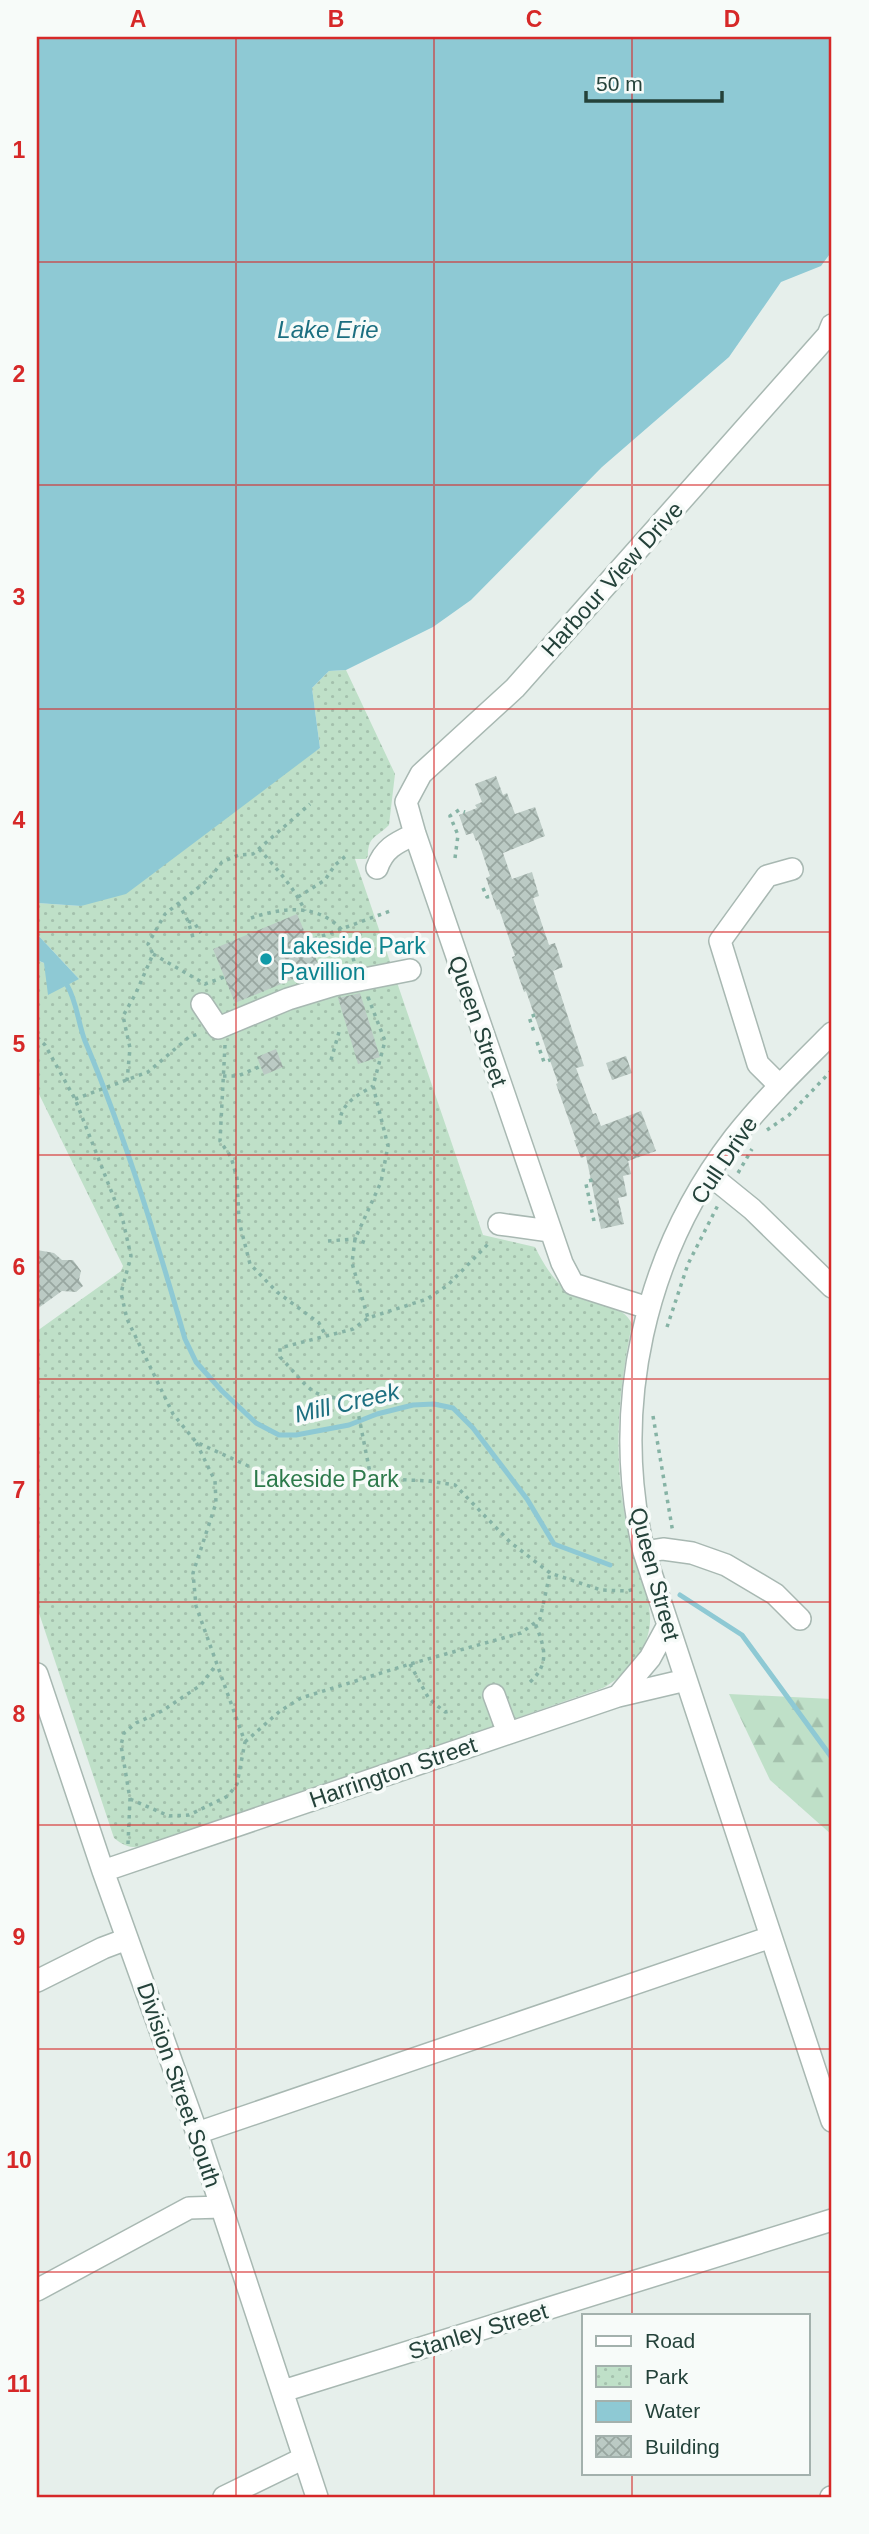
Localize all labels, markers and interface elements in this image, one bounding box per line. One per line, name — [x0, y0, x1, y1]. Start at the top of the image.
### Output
text: A — [130, 6, 146, 32]
text: B — [328, 6, 344, 32]
text: C — [526, 6, 542, 32]
text: D — [724, 6, 740, 32]
scale bar — [586, 60, 722, 104]
text: 50 m — [596, 72, 643, 95]
text: 1 — [13, 137, 26, 163]
water label: Lake Erie — [277, 316, 379, 343]
text: 2 — [13, 361, 25, 387]
street label: Harbour View Drive — [536, 496, 688, 662]
text: 3 — [13, 584, 25, 610]
text: 4 — [13, 807, 26, 833]
place label: Lakeside Park Pavillion — [280, 933, 426, 985]
marker: Lakeside Park Pavillion — [258, 951, 274, 967]
street label: Queen Street — [443, 952, 513, 1090]
text: 5 — [13, 1031, 26, 1057]
street label: Cull Drive — [685, 1111, 763, 1209]
text: 6 — [13, 1254, 25, 1280]
water label: Mill Creek — [292, 1377, 404, 1428]
park label: Lakeside Park — [253, 1466, 399, 1492]
text: 7 — [13, 1477, 25, 1503]
street label: Queen Street — [625, 1505, 685, 1644]
text: 8 — [13, 1701, 26, 1727]
street label: Harrington Street — [306, 1731, 481, 1813]
text: 9 — [13, 1924, 25, 1950]
street label: Division Street South — [132, 1979, 226, 2191]
text: 10 — [6, 2147, 32, 2173]
street label: Stanley Street — [405, 2297, 551, 2365]
legend — [582, 2314, 810, 2474]
text: Road — [645, 2329, 695, 2352]
text: Park — [645, 2365, 689, 2388]
text: 11 — [7, 2371, 31, 2397]
text: Water — [645, 2399, 700, 2422]
text: Building — [645, 2435, 720, 2458]

